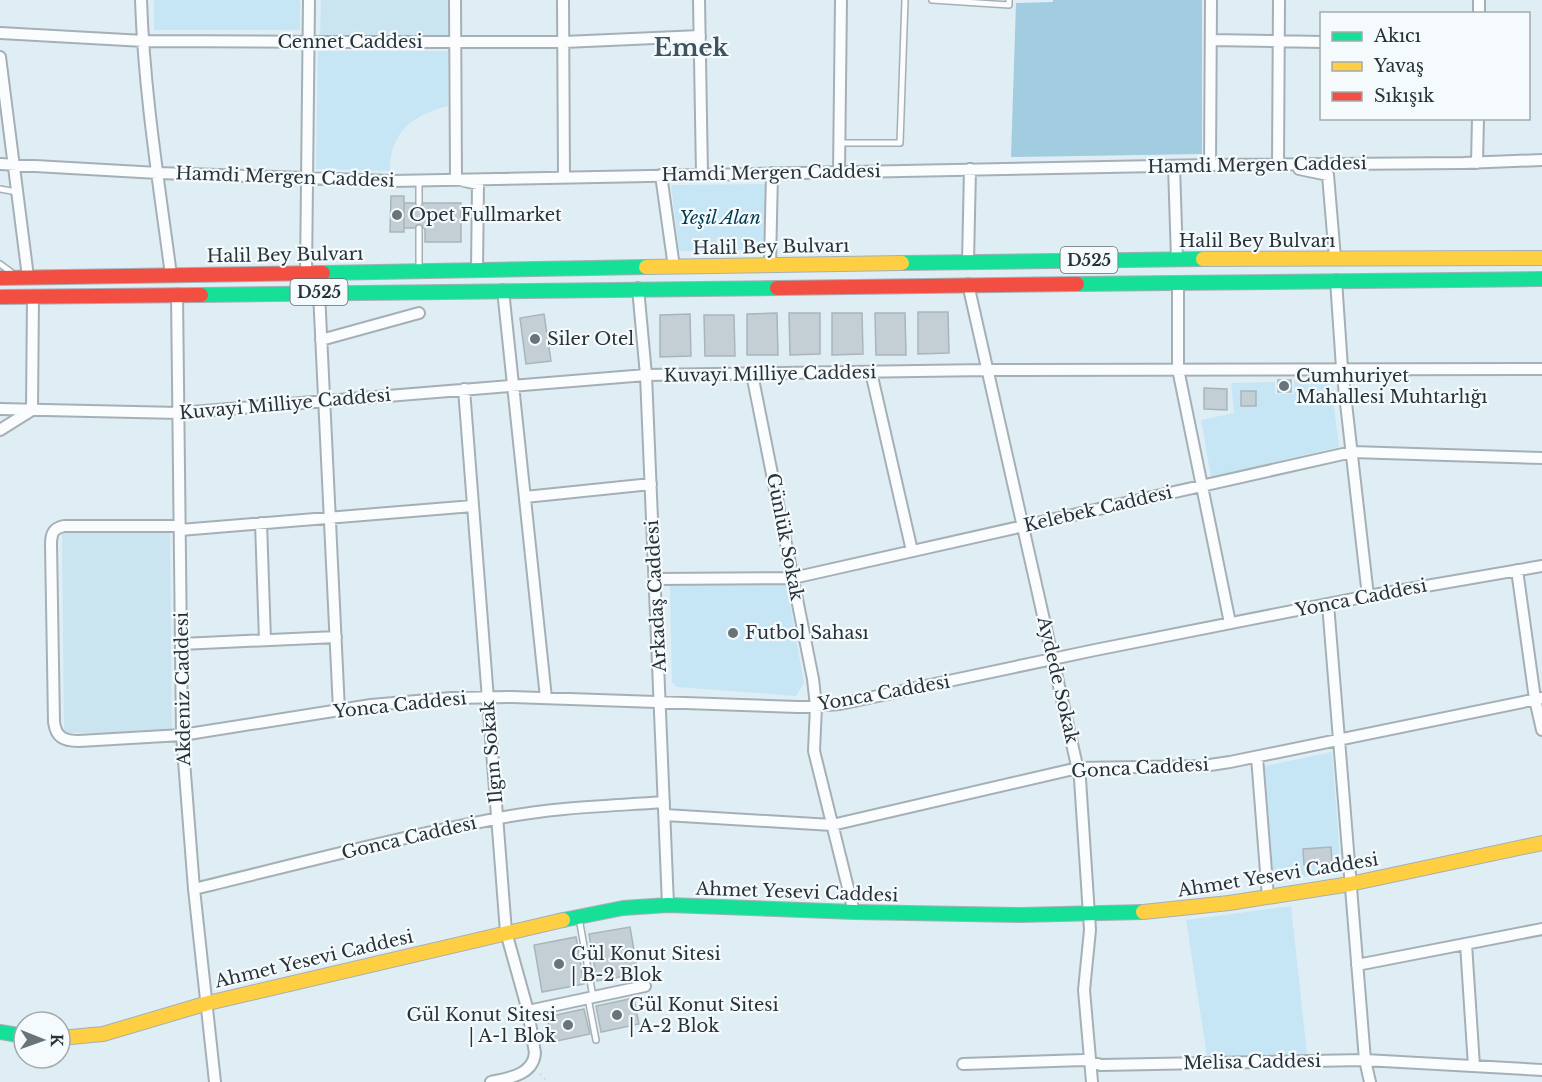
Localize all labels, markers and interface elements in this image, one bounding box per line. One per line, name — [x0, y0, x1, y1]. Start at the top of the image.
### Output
legend — [1320, 12, 1530, 120]
text: Akıcı — [1373, 25, 1421, 47]
street label: Cennet Caddesi — [277, 31, 423, 53]
district label: Emek — [654, 33, 729, 62]
text: Yavaş — [1373, 55, 1424, 77]
text: Sıkışık — [1374, 85, 1434, 107]
street label: Hamdi Mergen Caddesi — [1147, 152, 1367, 178]
street label: Hamdi Mergen Caddesi — [661, 160, 881, 186]
street label: Hamdi Mergen Caddesi — [175, 162, 395, 192]
place label: Opet Fullmarket — [409, 204, 562, 226]
park label: Yeşil Alan — [679, 207, 761, 229]
marker: Opet Fullmarket — [390, 208, 404, 222]
street label: Halil Bey Bulvarı — [1179, 230, 1335, 252]
street label: Halil Bey Bulvarı — [692, 235, 850, 259]
street label: Halil Bey Bulvarı — [206, 243, 364, 267]
road number: D525 — [1060, 247, 1118, 273]
road number: D525 — [290, 279, 348, 305]
place label: Siler Otel — [547, 328, 634, 350]
marker: Siler Otel — [528, 332, 542, 346]
street label: Kuvayi Milliye Caddesi — [664, 361, 876, 387]
place label: Cumhuriyet Mahallesi Muhtarlığı — [1296, 365, 1487, 408]
marker: Cumhuriyet Mahallesi Muhtarlığı — [1277, 379, 1291, 393]
street label: Kuvayi Milliye Caddesi — [178, 384, 392, 424]
street label: Günlük Sokak — [762, 471, 808, 603]
street label: Kelebek Caddesi — [1022, 481, 1174, 537]
street label: Arkadaş Caddesi — [641, 519, 671, 674]
street label: Yonca Caddesi — [1292, 574, 1429, 622]
street label: Akdeniz Caddesi — [171, 612, 195, 767]
street label: Aydede Sokak — [1032, 613, 1083, 746]
place label: Futbol Sahası — [745, 622, 869, 644]
marker: Futbol Sahası — [726, 626, 740, 640]
street label: Yonca Caddesi — [815, 671, 952, 716]
street label: Yonca Caddesi — [331, 687, 468, 723]
street label: Ilgın Sokak — [477, 700, 507, 804]
street label: Gonca Caddesi — [1071, 753, 1209, 783]
street label: Gonca Caddesi — [339, 812, 479, 864]
street label: Ahmet Yesevi Caddesi — [1175, 848, 1380, 902]
street label: Ahmet Yesevi Caddesi — [694, 877, 899, 907]
street label: Ahmet Yesevi Caddesi — [212, 925, 415, 993]
place label: Gül Konut Sitesi | B-2 Blok — [571, 943, 721, 986]
marker: Gül Konut Sitesi | B-2 Blok — [552, 957, 566, 971]
place label: Gül Konut Sitesi | A-2 Blok — [629, 994, 779, 1037]
place label: Gül Konut Sitesi | A-1 Blok — [406, 1004, 556, 1047]
marker: Gül Konut Sitesi | A-2 Blok — [610, 1008, 624, 1022]
north arrow — [12, 1010, 72, 1070]
marker: Gül Konut Sitesi | A-1 Blok — [561, 1018, 575, 1032]
text: K — [47, 1034, 67, 1048]
street label: Melisa Caddesi — [1183, 1050, 1321, 1074]

